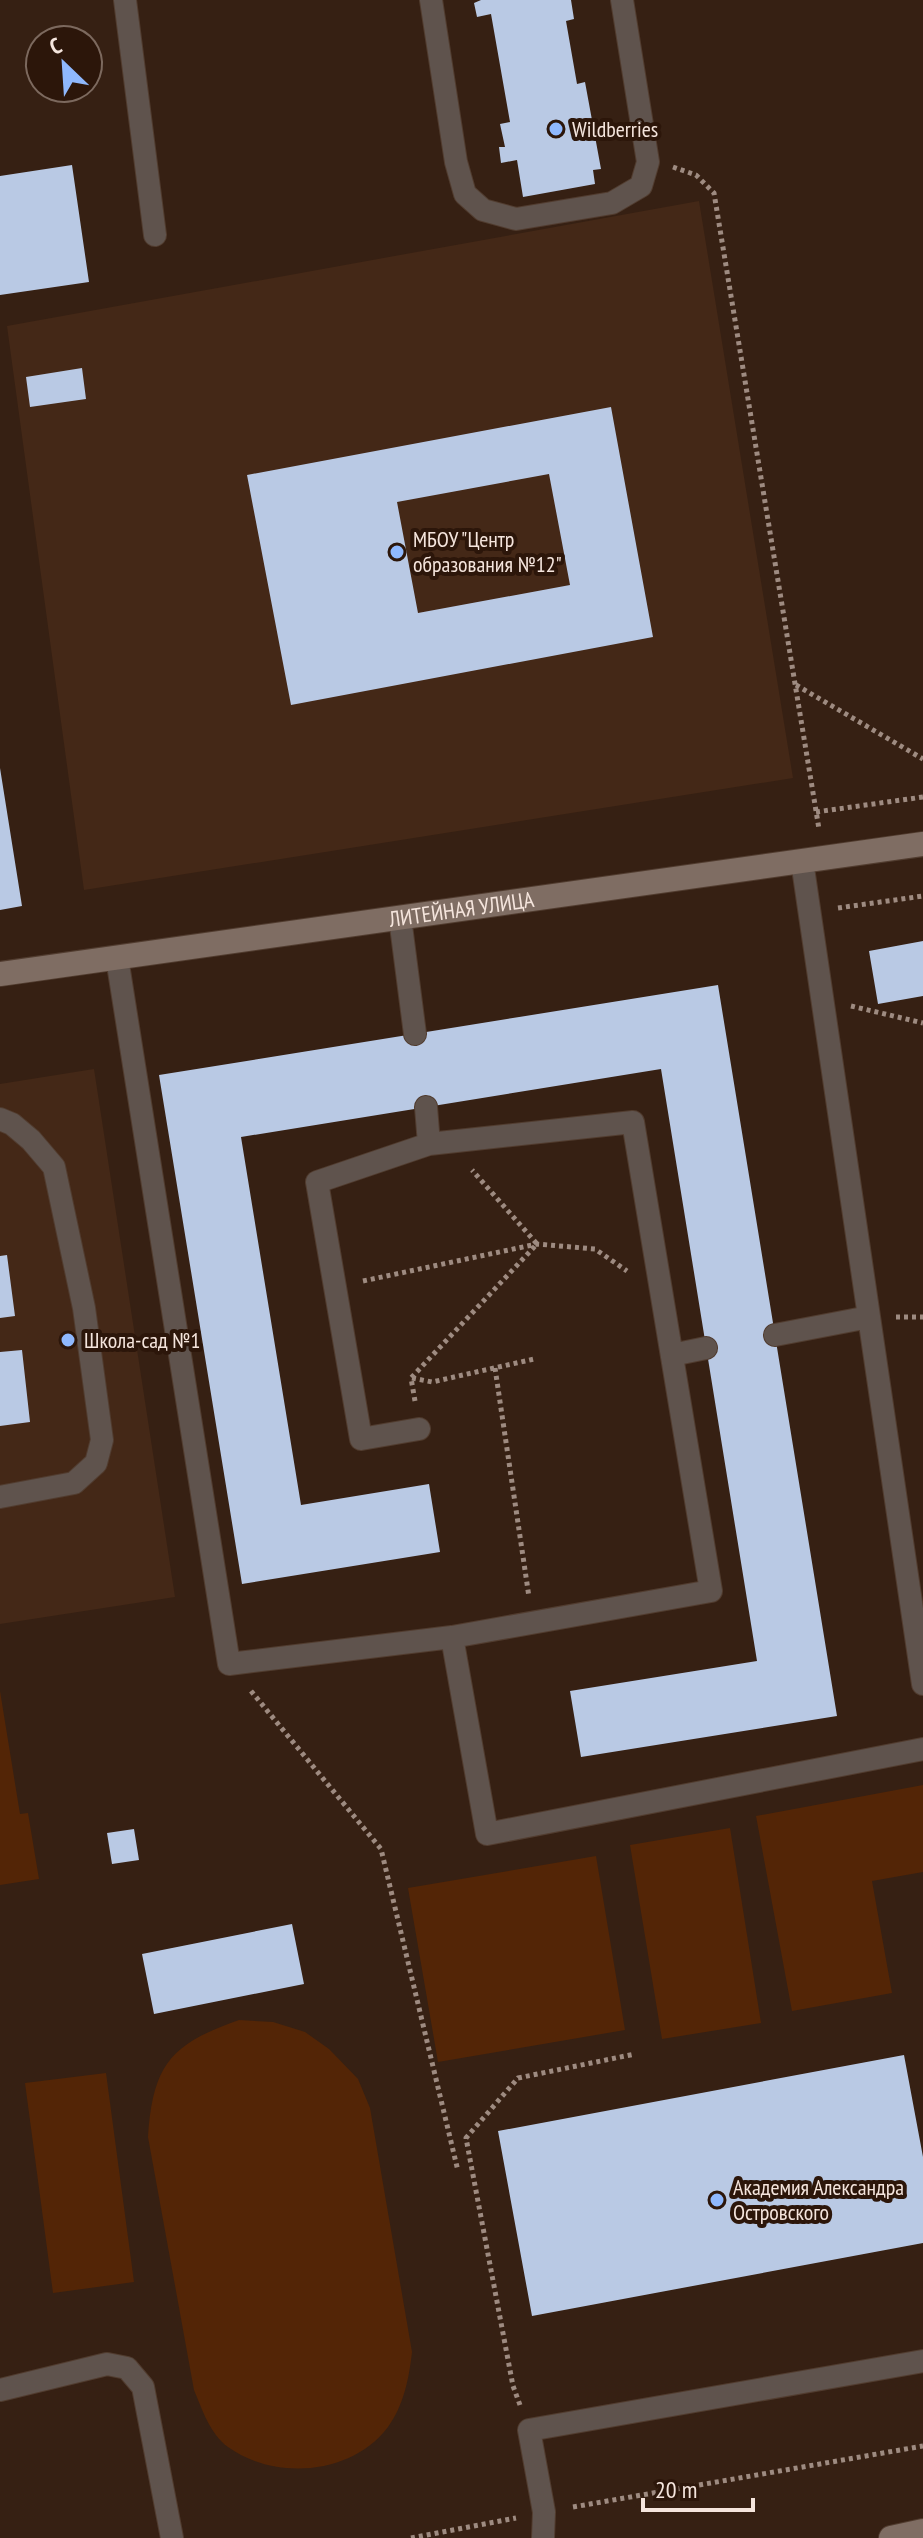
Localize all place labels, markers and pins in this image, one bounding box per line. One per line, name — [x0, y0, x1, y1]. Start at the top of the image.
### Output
place label: Wildberries — [572, 115, 658, 143]
marker: Wildberries — [547, 120, 565, 138]
place label: МБОУ "Центр образования №12" — [413, 525, 562, 578]
marker: МБОУ "Центр образования №12" — [388, 543, 406, 561]
place label: Школа-сад №1 — [84, 1326, 200, 1354]
marker: Школа-сад №1 — [59, 1331, 77, 1349]
place label: Академия Александра Островского — [733, 2173, 904, 2226]
marker: Академия Александра Островского — [708, 2191, 726, 2209]

